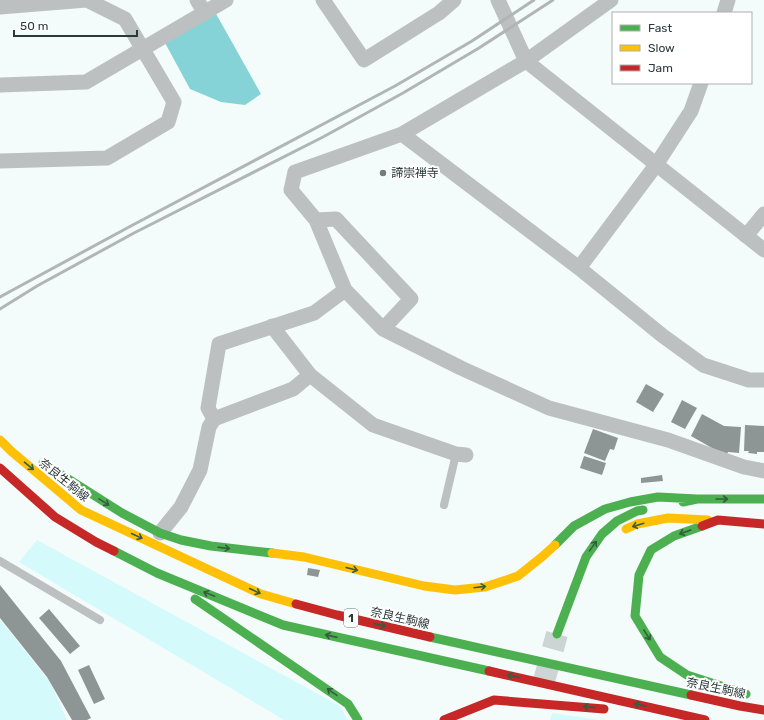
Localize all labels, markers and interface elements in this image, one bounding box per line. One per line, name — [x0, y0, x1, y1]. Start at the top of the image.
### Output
scale bar — [14, 12, 137, 38]
legend — [612, 12, 752, 84]
text: 50 m — [20, 19, 48, 33]
text: Fast — [648, 21, 672, 35]
text: Slow — [648, 41, 675, 55]
text: Jam — [648, 61, 673, 75]
place label: 諦崇禅寺 — [391, 166, 439, 180]
marker: 諦崇禅寺 — [378, 168, 388, 178]
street label: 奈良生駒線 — [36, 456, 92, 504]
one-way arrow — [23, 462, 34, 471]
one-way arrow — [715, 495, 728, 503]
one-way arrow — [98, 498, 110, 506]
one-way arrow — [632, 522, 645, 529]
one-way arrow — [680, 529, 692, 537]
one-way arrow — [131, 533, 143, 540]
one-way arrow — [589, 541, 597, 552]
one-way arrow — [217, 544, 230, 552]
one-way arrow — [345, 565, 358, 573]
one-way arrow — [473, 583, 486, 591]
one-way arrow — [248, 588, 260, 595]
one-way arrow — [203, 590, 215, 598]
street label: 奈良生駒線 — [369, 604, 431, 632]
road number: 1 — [344, 609, 358, 627]
one-way arrow — [373, 622, 386, 630]
one-way arrow — [643, 629, 651, 641]
one-way arrow — [325, 631, 338, 639]
one-way arrow — [507, 672, 520, 680]
street label: 奈良生駒線 — [685, 675, 747, 701]
one-way arrow — [327, 688, 338, 696]
one-way arrow — [633, 701, 646, 708]
one-way arrow — [583, 704, 596, 711]

